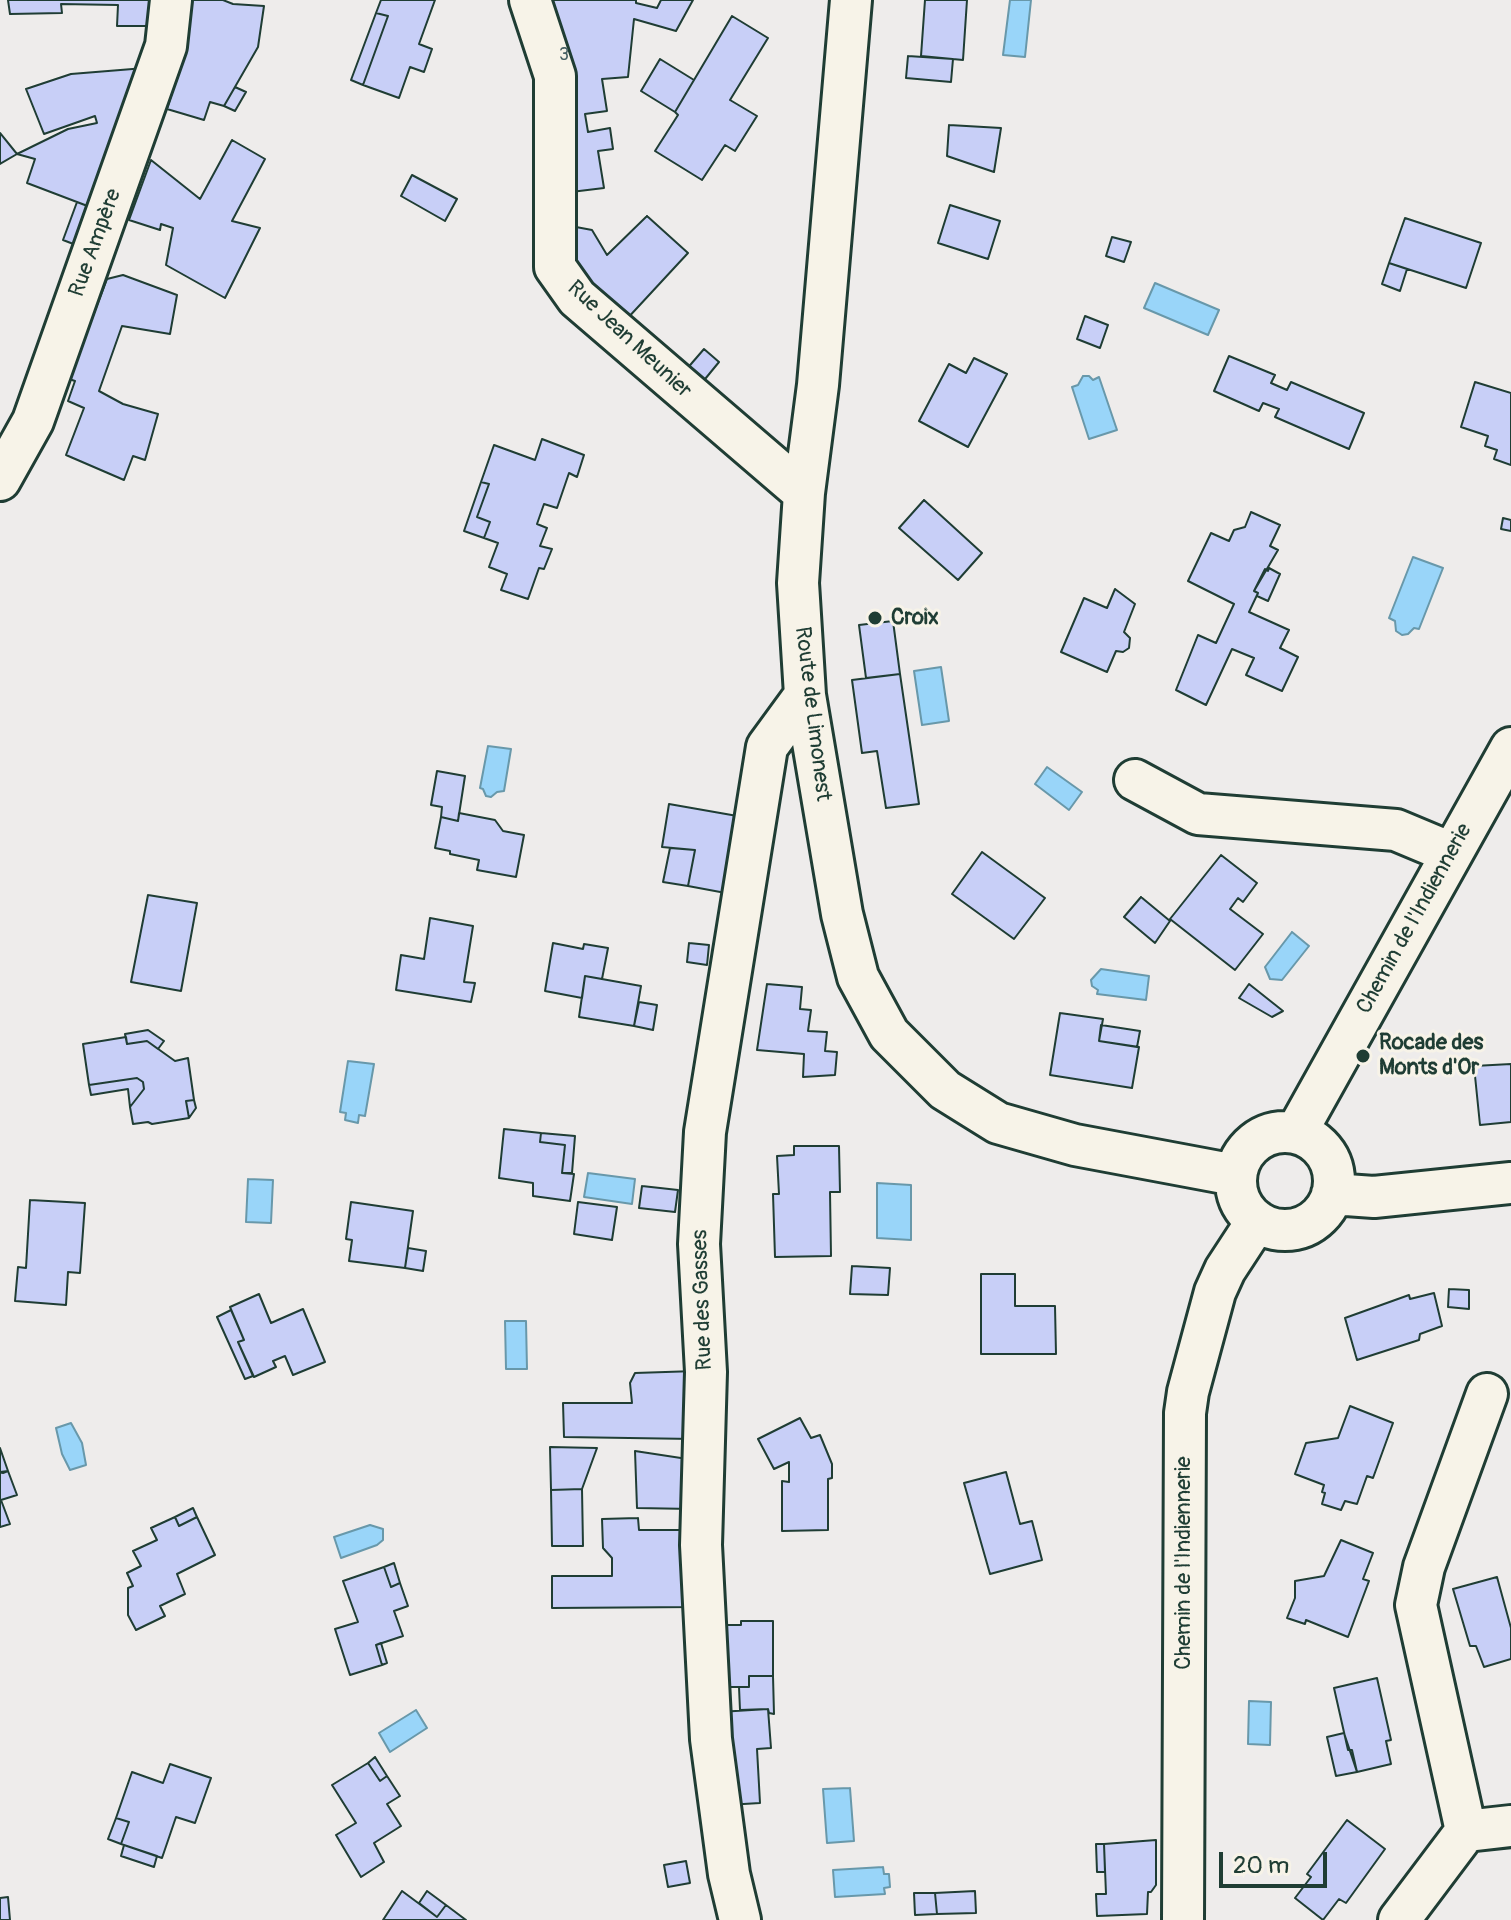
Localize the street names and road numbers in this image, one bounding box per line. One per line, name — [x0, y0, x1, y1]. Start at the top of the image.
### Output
street label: Rue Ampère — [64, 185, 128, 301]
street label: Rue Jean Meunier — [561, 276, 697, 404]
street label: Route de Limonest — [788, 625, 836, 803]
street label: Chemin de l'Indiennerie — [1352, 819, 1478, 1019]
street label: Rue des Gasses — [687, 1229, 719, 1371]
street label: Chemin de l'Indiennerie — [1171, 1456, 1197, 1670]

